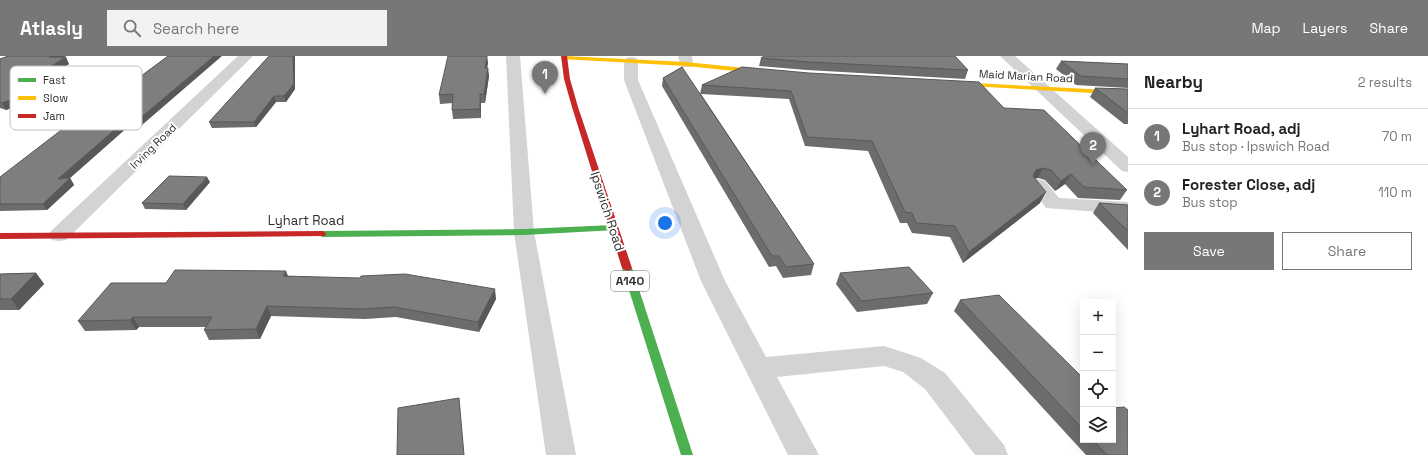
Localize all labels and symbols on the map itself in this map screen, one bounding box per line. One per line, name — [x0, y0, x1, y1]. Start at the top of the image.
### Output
pin: 1 — [532, 61, 558, 94]
legend — [10, 66, 142, 130]
street label: Maid Marian Road — [979, 67, 1073, 85]
text: Fast — [43, 73, 66, 87]
text: Slow — [43, 91, 68, 105]
text: Jam — [43, 109, 65, 123]
street label: Irving Road — [127, 120, 179, 172]
pin: 2 — [1080, 132, 1106, 165]
street label: Ipswich Road — [587, 169, 628, 253]
street label: Lyhart Road — [268, 212, 344, 229]
your location — [655, 213, 675, 233]
road number: A140 — [611, 271, 649, 291]

